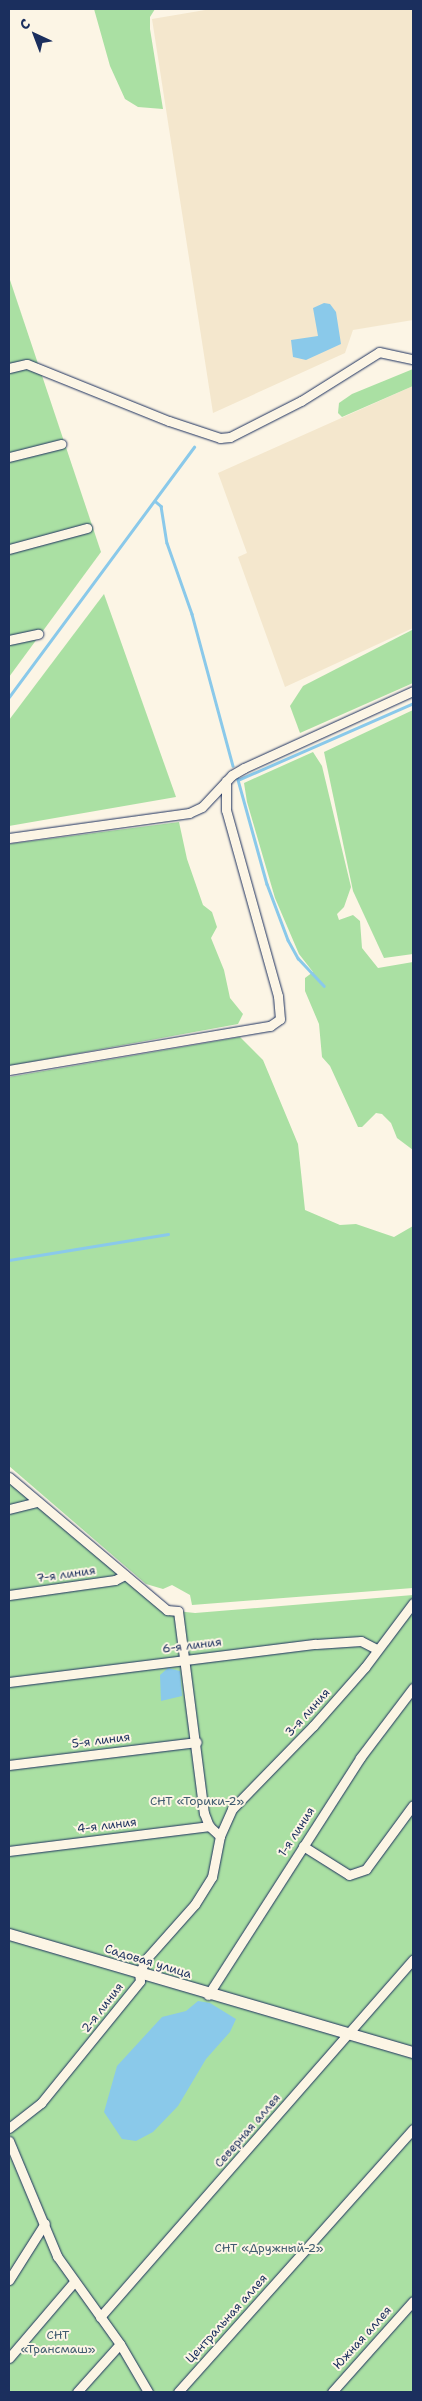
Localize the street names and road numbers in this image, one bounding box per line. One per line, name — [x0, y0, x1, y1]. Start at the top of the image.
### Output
street label: 7-я линия — [36, 1564, 96, 1586]
street label: 6-я линия — [161, 1635, 223, 1657]
street label: 3-я линия — [283, 1686, 333, 1740]
street label: 5-я линия — [71, 1730, 131, 1752]
street label: 1-я линия — [276, 1805, 318, 1859]
street label: 4-я линия — [76, 1815, 138, 1837]
street label: Садовая улица — [103, 1942, 193, 1982]
street label: 2-я линия — [79, 1980, 127, 2036]
street label: Северная аллея — [212, 2091, 284, 2171]
street label: Центральная аллея — [183, 2271, 271, 2367]
street label: Южная аллея — [331, 2304, 395, 2372]

